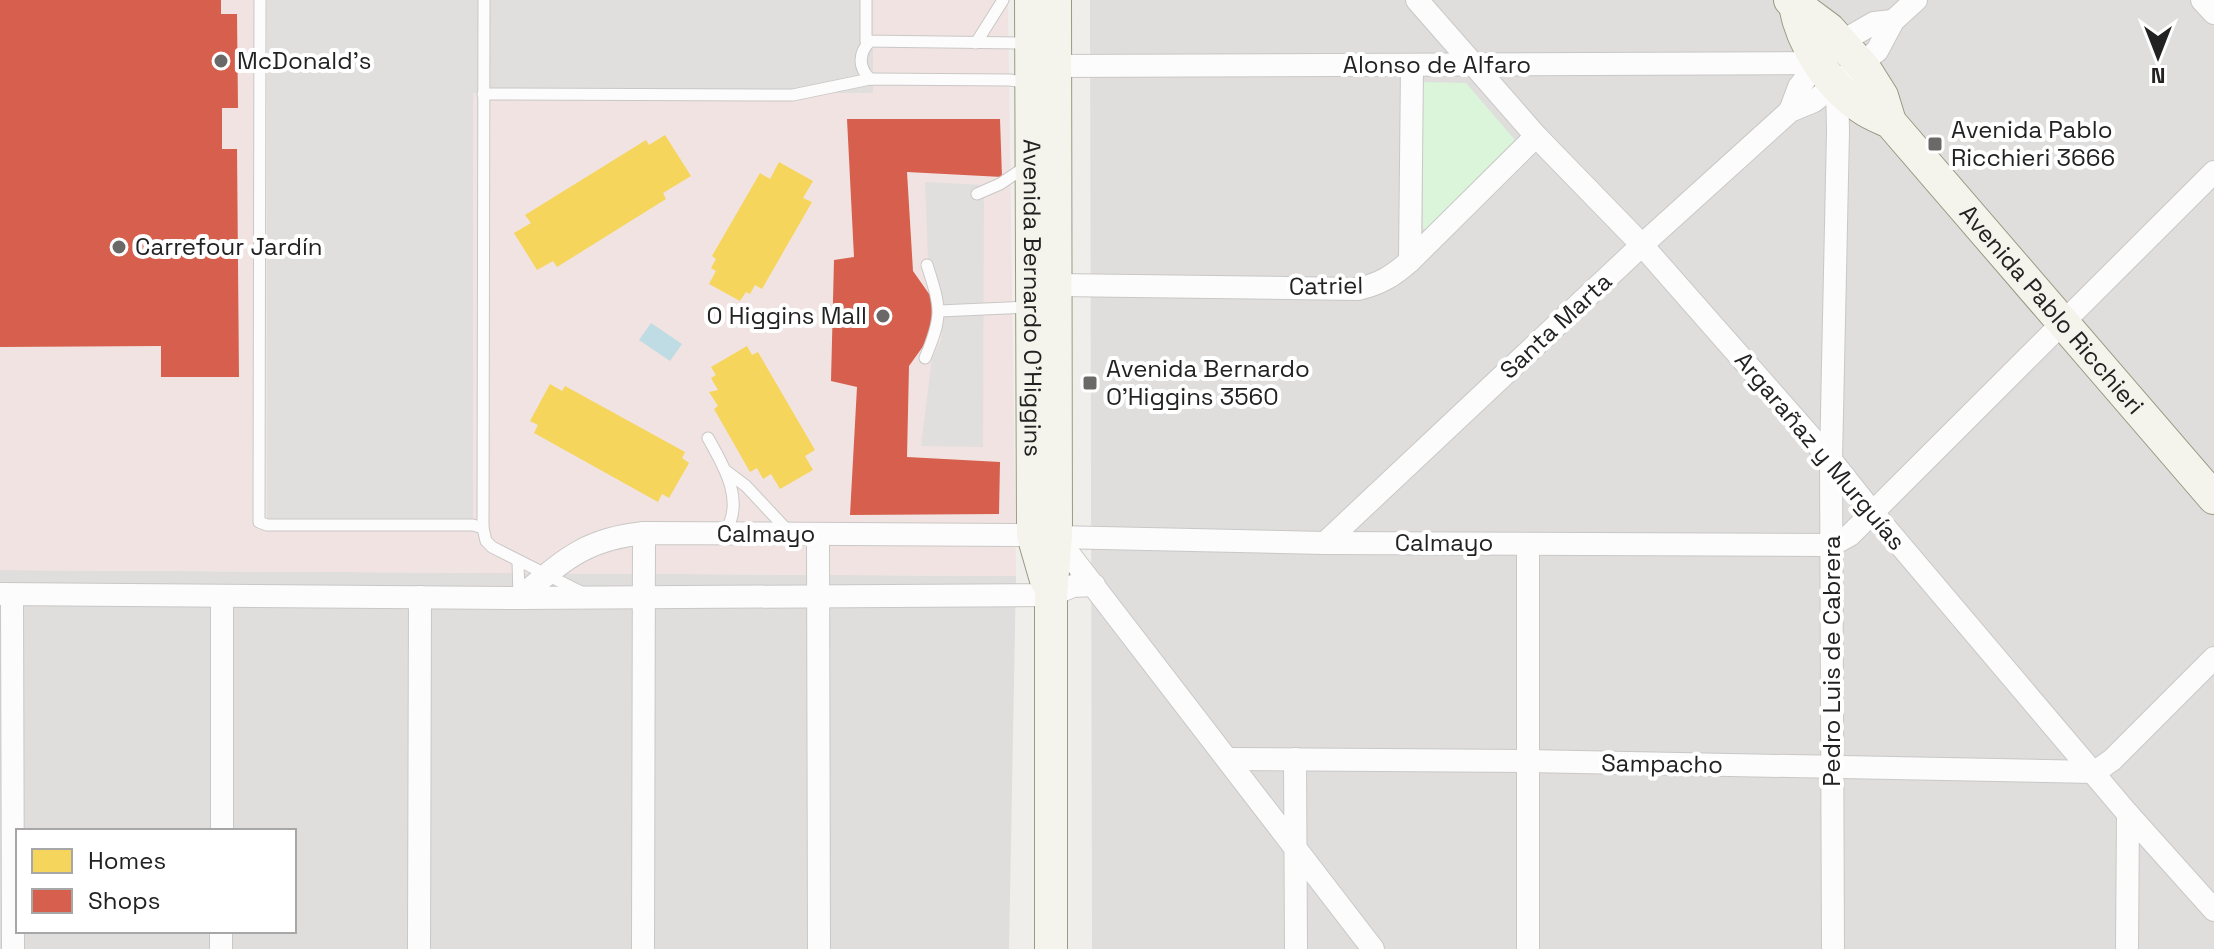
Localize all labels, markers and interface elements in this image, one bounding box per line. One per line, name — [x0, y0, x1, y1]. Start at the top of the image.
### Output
north arrow — [2118, 16, 2198, 96]
place label: McDonald's — [237, 45, 371, 76]
street label: Alonso de Alfaro — [1343, 49, 1531, 80]
marker: McDonald's — [212, 52, 230, 70]
text: N — [2151, 62, 2165, 90]
place label: Avenida Pablo Ricchieri 3666 — [1951, 114, 2115, 173]
marker: Avenida Pablo Ricchieri 3666 — [1926, 135, 1944, 153]
street label: Avenida Bernardo O'Higgins — [1017, 139, 1049, 457]
street label: Avenida Pablo Ricchieri — [1953, 198, 2151, 421]
place label: Carrefour Jardín — [135, 231, 323, 262]
marker: Carrefour Jardín — [110, 238, 128, 256]
street label: Santa Marta — [1493, 266, 1618, 385]
street label: Catriel — [1288, 269, 1364, 302]
place label: O Higgins Mall — [707, 300, 867, 331]
marker: O Higgins Mall — [874, 307, 892, 325]
street label: Argarañaz y Murguías — [1728, 345, 1913, 556]
place label: Avenida Bernardo O'Higgins 3560 — [1106, 353, 1310, 412]
marker: Avenida Bernardo O'Higgins 3560 — [1081, 374, 1099, 392]
street label: Calmayo — [717, 518, 815, 549]
street label: Calmayo — [1395, 527, 1493, 558]
street label: Pedro Luis de Cabrera — [1816, 535, 1847, 787]
street label: Sampacho — [1601, 747, 1723, 780]
legend — [16, 829, 296, 933]
text: Homes — [88, 845, 166, 876]
text: Shops — [88, 885, 160, 916]

